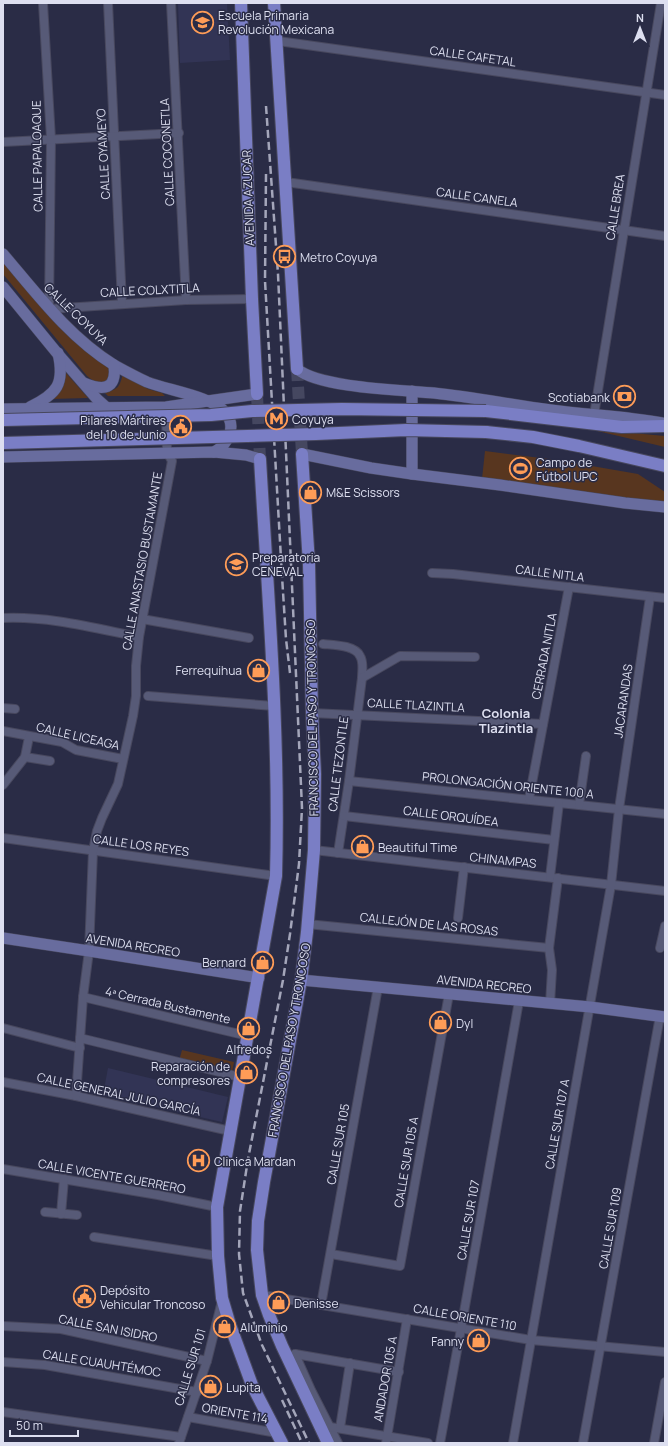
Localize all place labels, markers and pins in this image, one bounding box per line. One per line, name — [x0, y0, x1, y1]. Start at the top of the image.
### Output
place label: Escuela Primaria Revolución Mexicana — [218, 7, 334, 38]
school or university icon: Escuela Primaria Revolución Mexicana — [190, 9, 216, 35]
bus stop icon: Metro Coyuya — [271, 244, 297, 270]
place label: Metro Coyuya — [300, 249, 377, 266]
bank icon: Scotiabank — [612, 384, 638, 410]
place label: Scotiabank — [548, 389, 611, 406]
metro station icon: Coyuya — [264, 406, 290, 432]
place label: Coyuya — [292, 411, 334, 428]
place label: Pilares Mártires del 10 de Junio — [80, 412, 166, 443]
public building icon: Pilares Mártires del 10 de Junio — [168, 414, 194, 440]
place label: Campo de Fútbol UPC — [536, 454, 598, 485]
sports icon: Campo de Fútbol UPC — [507, 456, 533, 482]
shop icon: M&E Scissors — [298, 479, 324, 505]
place label: M&E Scissors — [326, 484, 400, 501]
place label: Preparatoria CENEVAL — [252, 549, 320, 580]
school or university icon: Preparatoria CENEVAL — [224, 551, 250, 577]
shop icon: Ferrequihua — [245, 657, 271, 683]
place label: Ferrequihua — [176, 662, 242, 679]
shop icon: Beautiful Time — [350, 834, 376, 860]
place label: Beautiful Time — [378, 839, 457, 856]
shop icon: Bernard — [249, 949, 275, 975]
place label: Bernard — [202, 954, 246, 971]
shop icon: Dyl — [428, 1010, 454, 1036]
shop icon: Alfredos — [236, 1015, 262, 1041]
place label: Dyl — [456, 1015, 473, 1032]
place label: Alfredos — [226, 1041, 272, 1058]
place label: Reparación de compresores — [151, 1058, 230, 1089]
shop icon: Reparación de compresores — [233, 1060, 259, 1086]
hospital icon: Clinica Mardan — [185, 1148, 211, 1174]
place label: Clinica Mardan — [214, 1153, 296, 1170]
place label: Depósito Vehicular Troncoso — [100, 1282, 205, 1313]
public building icon: Depósito Vehicular Troncoso — [72, 1284, 98, 1310]
shop icon: Denisse — [265, 1290, 291, 1316]
place label: Denisse — [294, 1295, 338, 1312]
shop icon: Aluminio — [212, 1314, 238, 1340]
place label: Aluminio — [240, 1319, 288, 1336]
shop icon: Fanny — [466, 1328, 492, 1354]
place label: Fanny — [431, 1333, 465, 1350]
shop icon: Lupita — [198, 1374, 224, 1400]
place label: Lupita — [226, 1379, 261, 1396]

